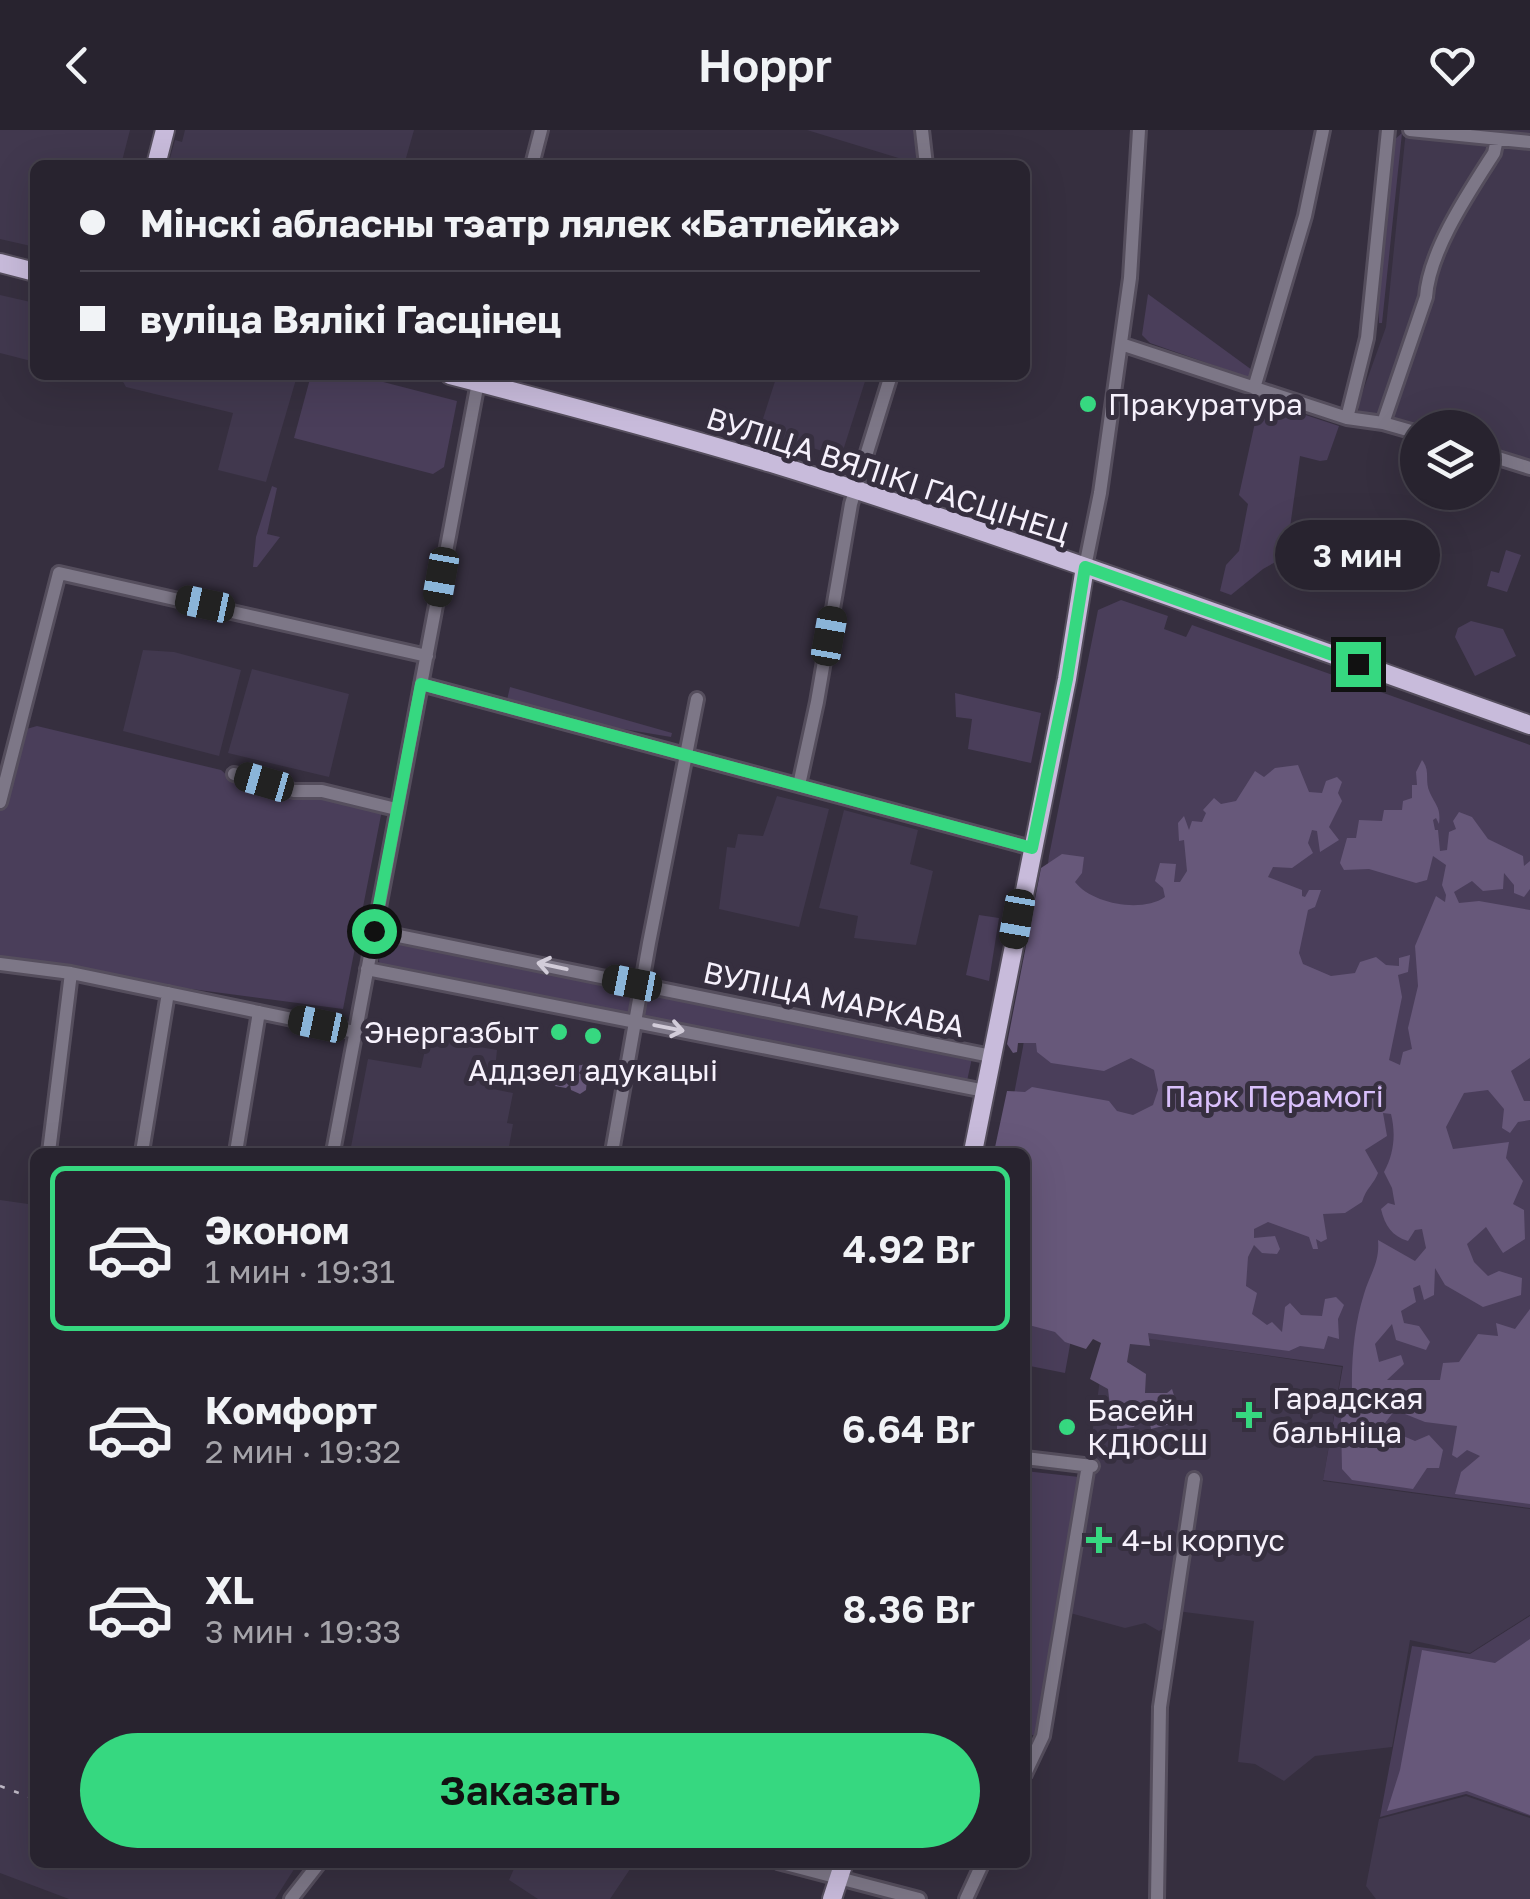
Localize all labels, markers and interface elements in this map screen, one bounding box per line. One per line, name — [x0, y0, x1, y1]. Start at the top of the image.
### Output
icon: back — [50, 38, 105, 93]
text: Hoppr — [698, 38, 832, 92]
icon: heart — [1425, 38, 1480, 93]
text: Мінскі абласны тэатр лялек «Батлейка» — [140, 200, 900, 245]
text: вуліца Вялікі Гасцінец — [140, 296, 561, 341]
place label: Пракуратура — [1108, 386, 1303, 422]
marker: Пракуратура — [1077, 393, 1099, 415]
street label: ВУЛІЦА ВЯЛІКІ ГАСЦІНЕЦ — [702, 399, 1074, 551]
map controls — [1400, 410, 1500, 510]
button: layers — [1400, 410, 1500, 510]
callout: 3 мин — [1276, 519, 1440, 589]
text: 3 мин — [1313, 536, 1402, 574]
car — [421, 545, 461, 609]
car — [173, 583, 237, 625]
car — [809, 604, 849, 668]
route end — [1336, 642, 1381, 687]
car — [231, 759, 297, 805]
car — [997, 887, 1037, 951]
route start — [352, 909, 397, 954]
street label: ВУЛІЦА МАРКАВА — [700, 954, 968, 1044]
one-way arrow — [537, 956, 569, 975]
car — [600, 963, 664, 1003]
car — [286, 1003, 350, 1045]
place label: Энергазбыт — [364, 1014, 539, 1050]
one-way arrow — [652, 1019, 684, 1038]
marker: Энергазбыт — [548, 1021, 570, 1043]
marker: Аддзел адукацыі — [582, 1025, 604, 1047]
place label: Аддзел адукацыі — [468, 1052, 718, 1088]
park label: Парк Перамогі — [1164, 1078, 1384, 1114]
icon: car — [85, 1204, 175, 1294]
text: Эконом — [205, 1207, 349, 1252]
text: 4.92 Br — [843, 1226, 975, 1271]
text: 1 мин · 19:31 — [205, 1252, 395, 1290]
place label: Гарадская бальніца — [1272, 1380, 1424, 1450]
icon: car — [85, 1384, 175, 1474]
text: Комфорт — [205, 1387, 377, 1432]
place label: Басейн КДЮСШ — [1087, 1392, 1209, 1462]
marker: Гарадская бальніца — [1236, 1402, 1262, 1428]
text: 6.64 Br — [842, 1406, 975, 1451]
marker: Басейн КДЮСШ — [1056, 1416, 1078, 1438]
text: 2 мин · 19:32 — [205, 1432, 401, 1470]
place label: 4-ы корпус — [1122, 1522, 1285, 1558]
marker: 4-ы корпус — [1086, 1527, 1112, 1553]
icon: car — [85, 1564, 175, 1654]
text: XL — [205, 1567, 254, 1612]
text: 8.36 Br — [842, 1586, 975, 1631]
text: 3 мин · 19:33 — [205, 1612, 401, 1650]
button: Заказать — [80, 1733, 980, 1848]

